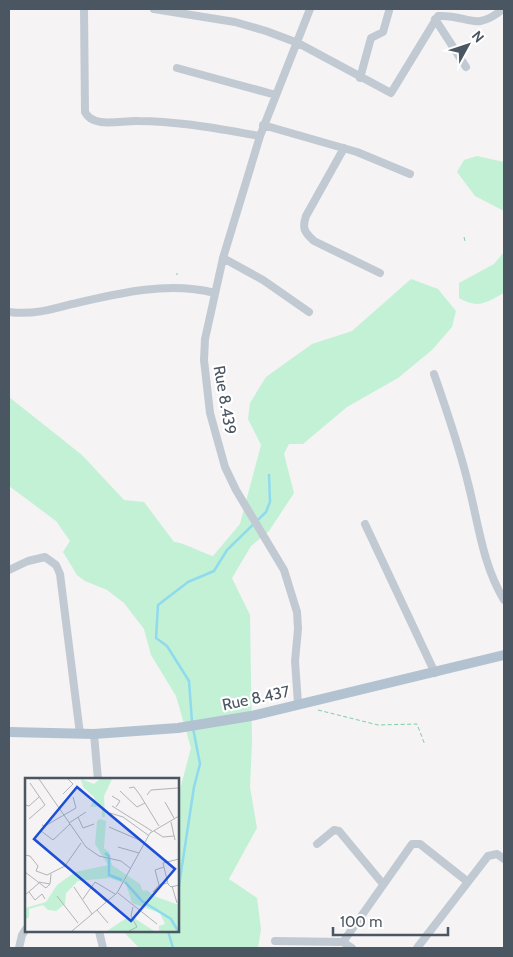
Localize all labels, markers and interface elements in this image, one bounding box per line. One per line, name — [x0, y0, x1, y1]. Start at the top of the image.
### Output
north arrow — [443, 20, 493, 70]
text: N — [468, 27, 488, 46]
street label: Rue 8.439 — [210, 364, 240, 436]
street label: Rue 8.437 — [220, 682, 292, 714]
inset map — [25, 778, 179, 932]
scale bar — [333, 904, 448, 936]
text: 100 m — [340, 913, 382, 931]

